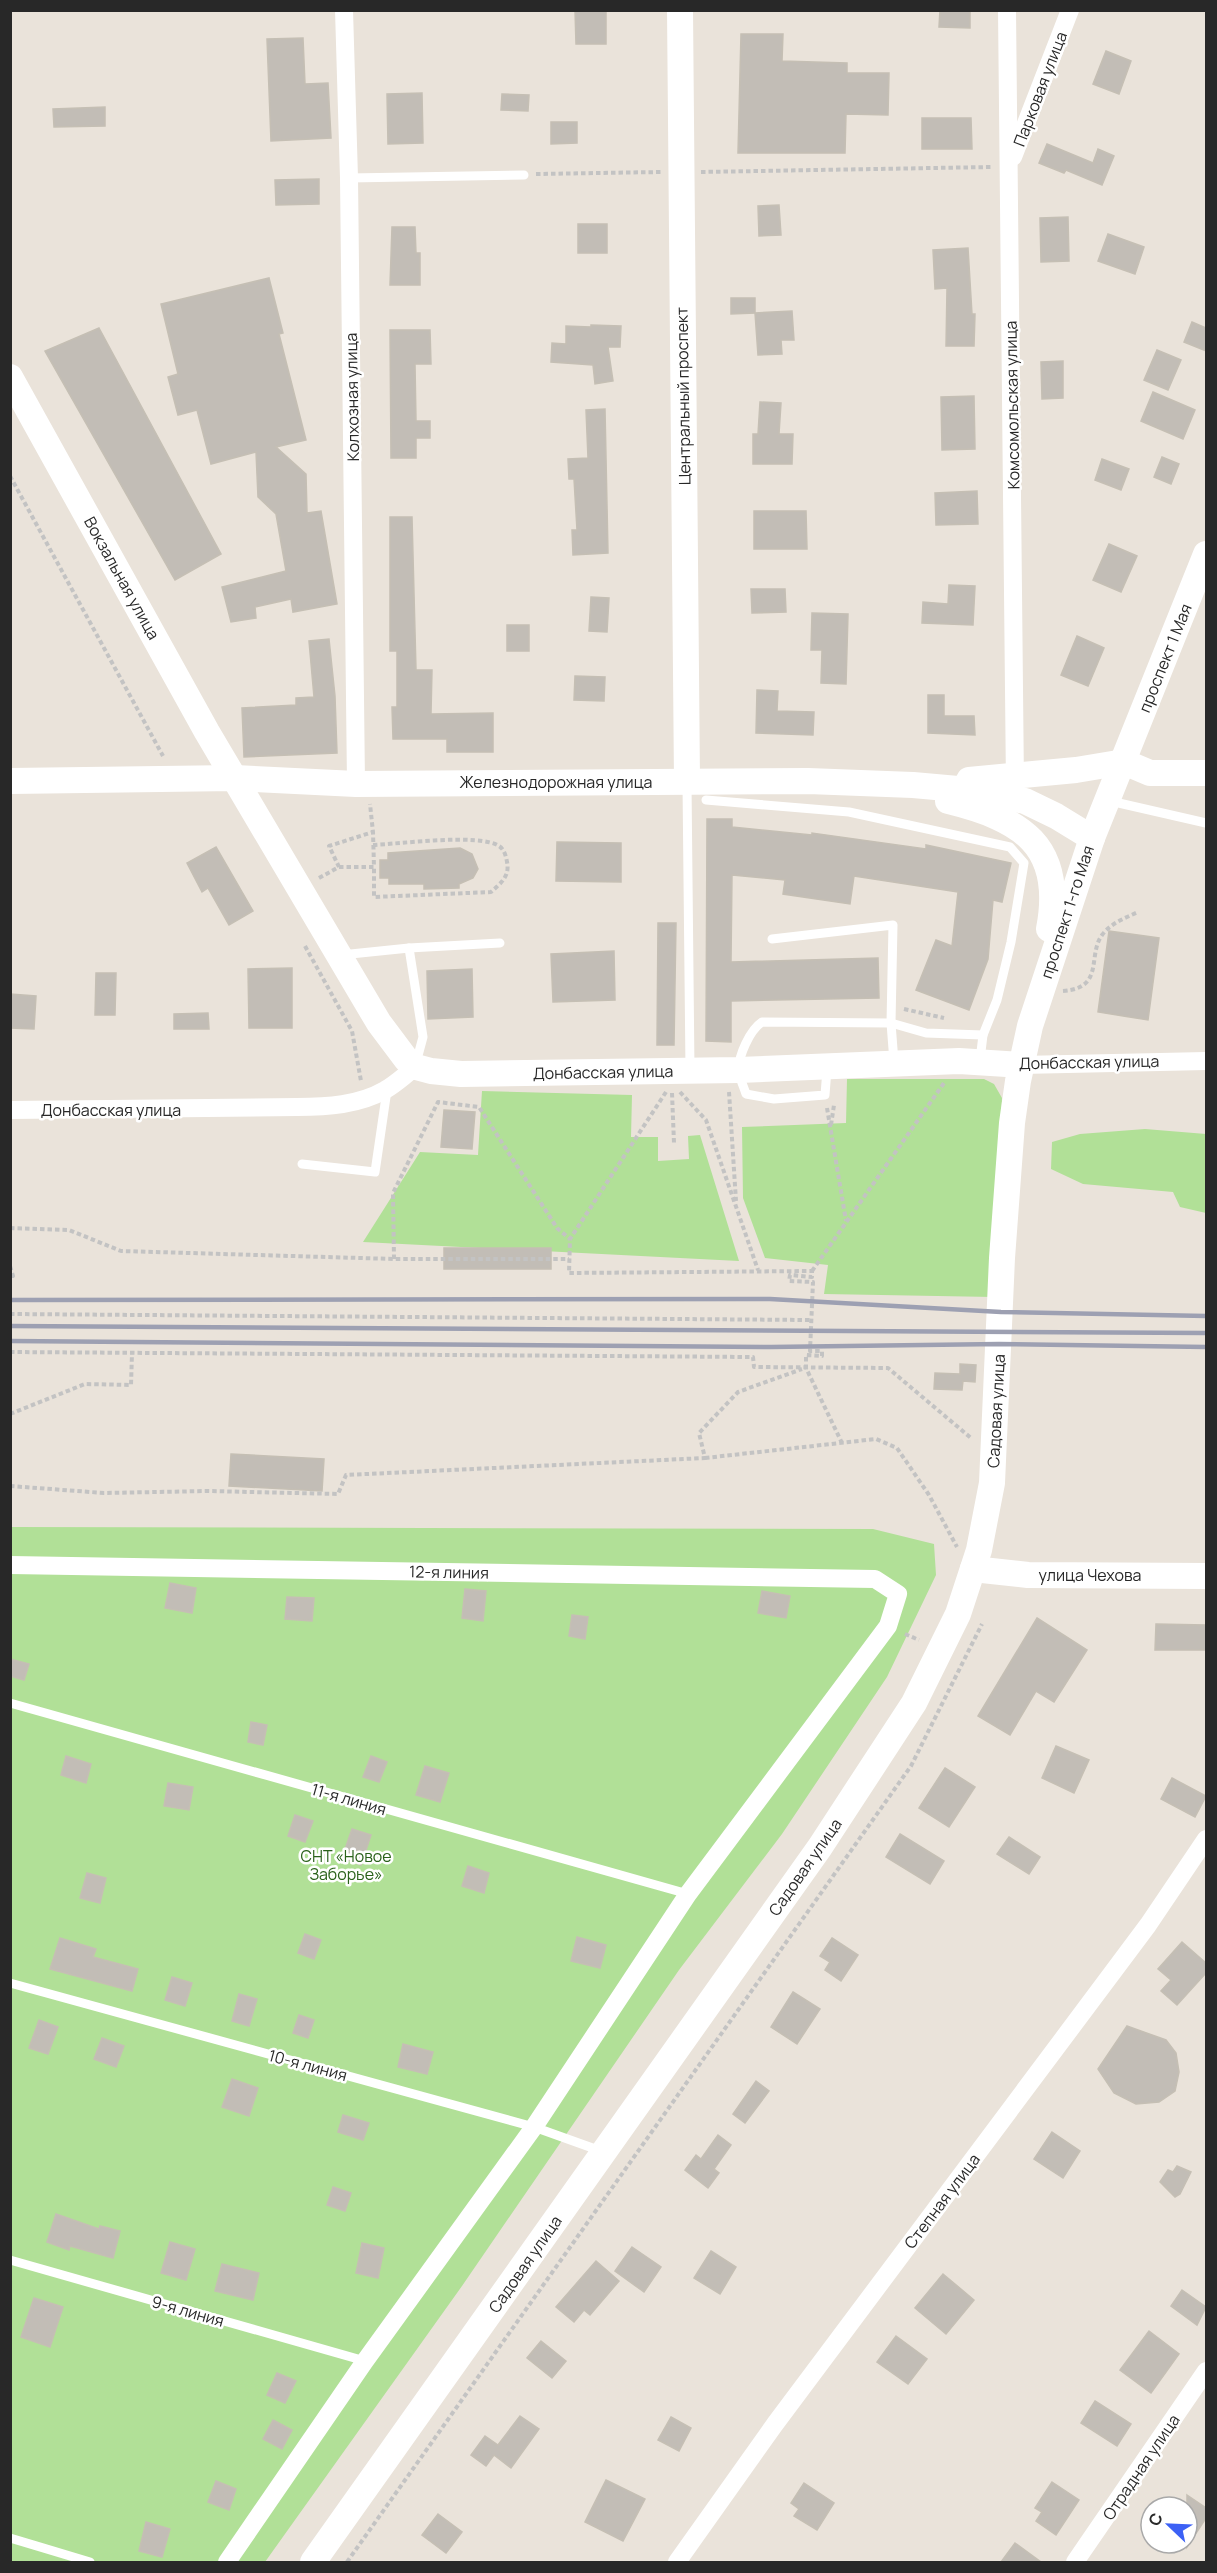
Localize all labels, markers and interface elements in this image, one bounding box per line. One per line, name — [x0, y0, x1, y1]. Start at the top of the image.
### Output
street label: Парковая улица — [1008, 28, 1072, 150]
street label: Центральный проспект — [670, 307, 696, 485]
street label: Комсомольская улица — [1000, 320, 1024, 490]
street label: Колхозная улица — [340, 332, 364, 462]
street label: Вокзальная улица — [79, 513, 165, 643]
street label: проспект 1 Мая — [1133, 600, 1197, 716]
street label: Железнодорожная улица — [460, 771, 652, 793]
street label: проспект 1-го Мая — [1035, 843, 1099, 981]
street label: Донбасская улица — [1019, 1050, 1159, 1074]
street label: Донбасская улица — [533, 1060, 673, 1084]
street label: Донбасская улица — [41, 1099, 181, 1121]
street label: Садовая улица — [982, 1353, 1010, 1469]
street label: 12-я линия — [409, 1560, 489, 1584]
street label: улица Чехова — [1039, 1564, 1141, 1586]
street label: 11-я линия — [309, 1778, 389, 1820]
street label: Садовая улица — [763, 1814, 847, 1920]
park label: СНТ «Новое Заборье» — [300, 1845, 392, 1885]
street label: 10-я линия — [266, 2044, 350, 2086]
street label: Степная улица — [899, 2149, 985, 2253]
street label: Садовая улица — [483, 2211, 567, 2317]
street label: 9-я линия — [149, 2290, 227, 2332]
street label: Отрадная улица — [1097, 2410, 1185, 2524]
north arrow — [1139, 2495, 1199, 2555]
text: С — [1143, 2509, 1168, 2529]

